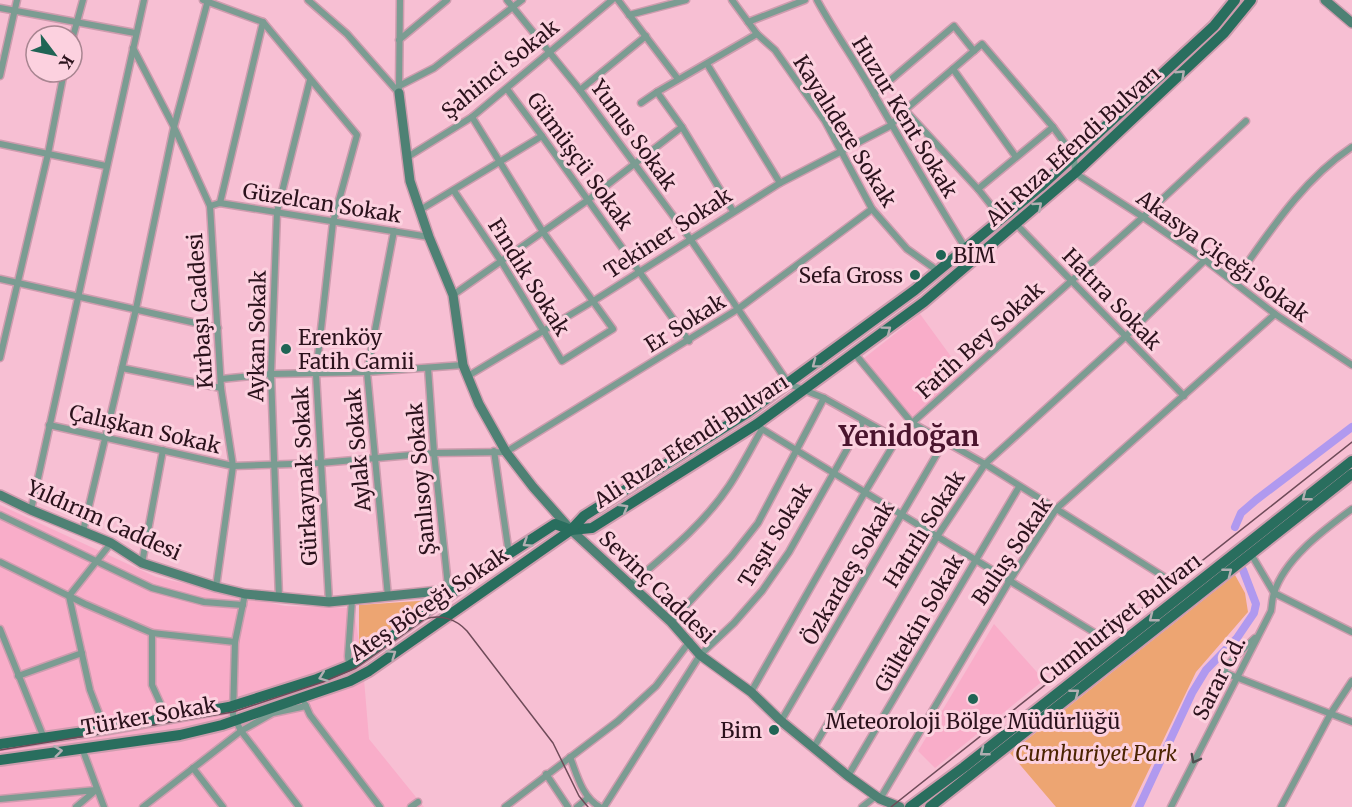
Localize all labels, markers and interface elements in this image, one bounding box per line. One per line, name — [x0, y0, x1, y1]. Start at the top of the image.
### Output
street label: Şahinci Sokak — [436, 13, 565, 125]
north arrow — [24, 24, 84, 84]
street label: Huzur Kent Sokak — [846, 31, 964, 203]
street label: Kayalıdere Sokak — [787, 50, 903, 212]
text: K — [55, 52, 78, 72]
street label: Ali Rıza Efendi Bulvarı — [979, 60, 1166, 232]
one-way arrow — [1174, 71, 1185, 82]
street label: Yunus Sokak — [584, 74, 684, 196]
street label: Gümüşçü Sokak — [521, 87, 639, 236]
street label: Güzelcan Sokak — [241, 177, 404, 229]
street label: Tekiner Sokak — [599, 181, 738, 284]
street label: Akasya Çiçeği Sokak — [1131, 184, 1315, 328]
one-way arrow — [1031, 202, 1041, 213]
street label: Fındık Sokak — [482, 213, 576, 341]
street label: Kırbaşı Caddesi — [181, 232, 219, 390]
place label: BİM — [953, 242, 996, 269]
street label: Hatıra Sokak — [1057, 242, 1168, 356]
marker: BİM — [934, 248, 948, 262]
place label: Sefa Gross — [798, 262, 903, 289]
marker: Sefa Gross — [908, 268, 922, 282]
street label: Aykan Sokak — [242, 269, 272, 403]
street label: Fatih Bey Sokak — [911, 275, 1050, 404]
street label: Er Sokak — [640, 287, 731, 358]
place label: Erenköy Fatih Camii — [298, 324, 415, 375]
one-way arrow — [880, 326, 891, 337]
marker: Erenköy Fatih Camii — [279, 342, 293, 356]
one-way arrow — [811, 357, 822, 368]
street label: Ali Rıza Efendi Bulvarı — [588, 368, 793, 514]
street label: Gürkaynak Sokak — [287, 385, 323, 566]
street label: Aylak Sokak — [339, 386, 377, 514]
street label: Çalışkan Sokak — [67, 398, 224, 460]
street label: Şanlısoy Sokak — [401, 401, 441, 557]
district label: Yenidoğan — [838, 419, 979, 453]
street label: Hatırlı Sokak — [877, 465, 971, 592]
street label: Yıldırım Caddesi — [22, 473, 186, 566]
street label: Taşıt Sokak — [732, 477, 818, 592]
one-way arrow — [1302, 490, 1313, 501]
street label: Buluş Sokak — [966, 491, 1058, 610]
street label: Özkardeş Sokak — [796, 496, 900, 650]
one-way arrow — [618, 504, 628, 516]
street label: Sevinç Caddesi — [593, 525, 721, 649]
one-way arrow — [523, 535, 534, 546]
street label: Ateş Böceği Sokak — [344, 541, 514, 667]
street label: Cumhuriyet Bulvarı — [1033, 547, 1207, 691]
street label: Gültekin Sokak — [869, 549, 970, 697]
one-way arrow — [1221, 569, 1232, 580]
one-way arrow — [1149, 610, 1160, 621]
street label: Sarar Cd. — [1186, 632, 1252, 724]
one-way arrow — [385, 650, 396, 661]
one-way arrow — [318, 670, 329, 682]
one-way arrow — [1068, 689, 1079, 700]
street label: Türker Sokak — [79, 691, 220, 741]
marker: Meteoroloji Bölge Müdürlüğü — [966, 692, 980, 706]
place label: Meteoroloji Bölge Müdürlüğü — [826, 708, 1120, 735]
place label: Bim — [720, 717, 762, 744]
marker: Bim — [767, 723, 781, 737]
park label: Cumhuriyet Park — [1015, 740, 1178, 767]
one-way arrow — [979, 744, 990, 755]
one-way arrow — [53, 745, 62, 757]
one-way arrow — [1191, 753, 1203, 764]

